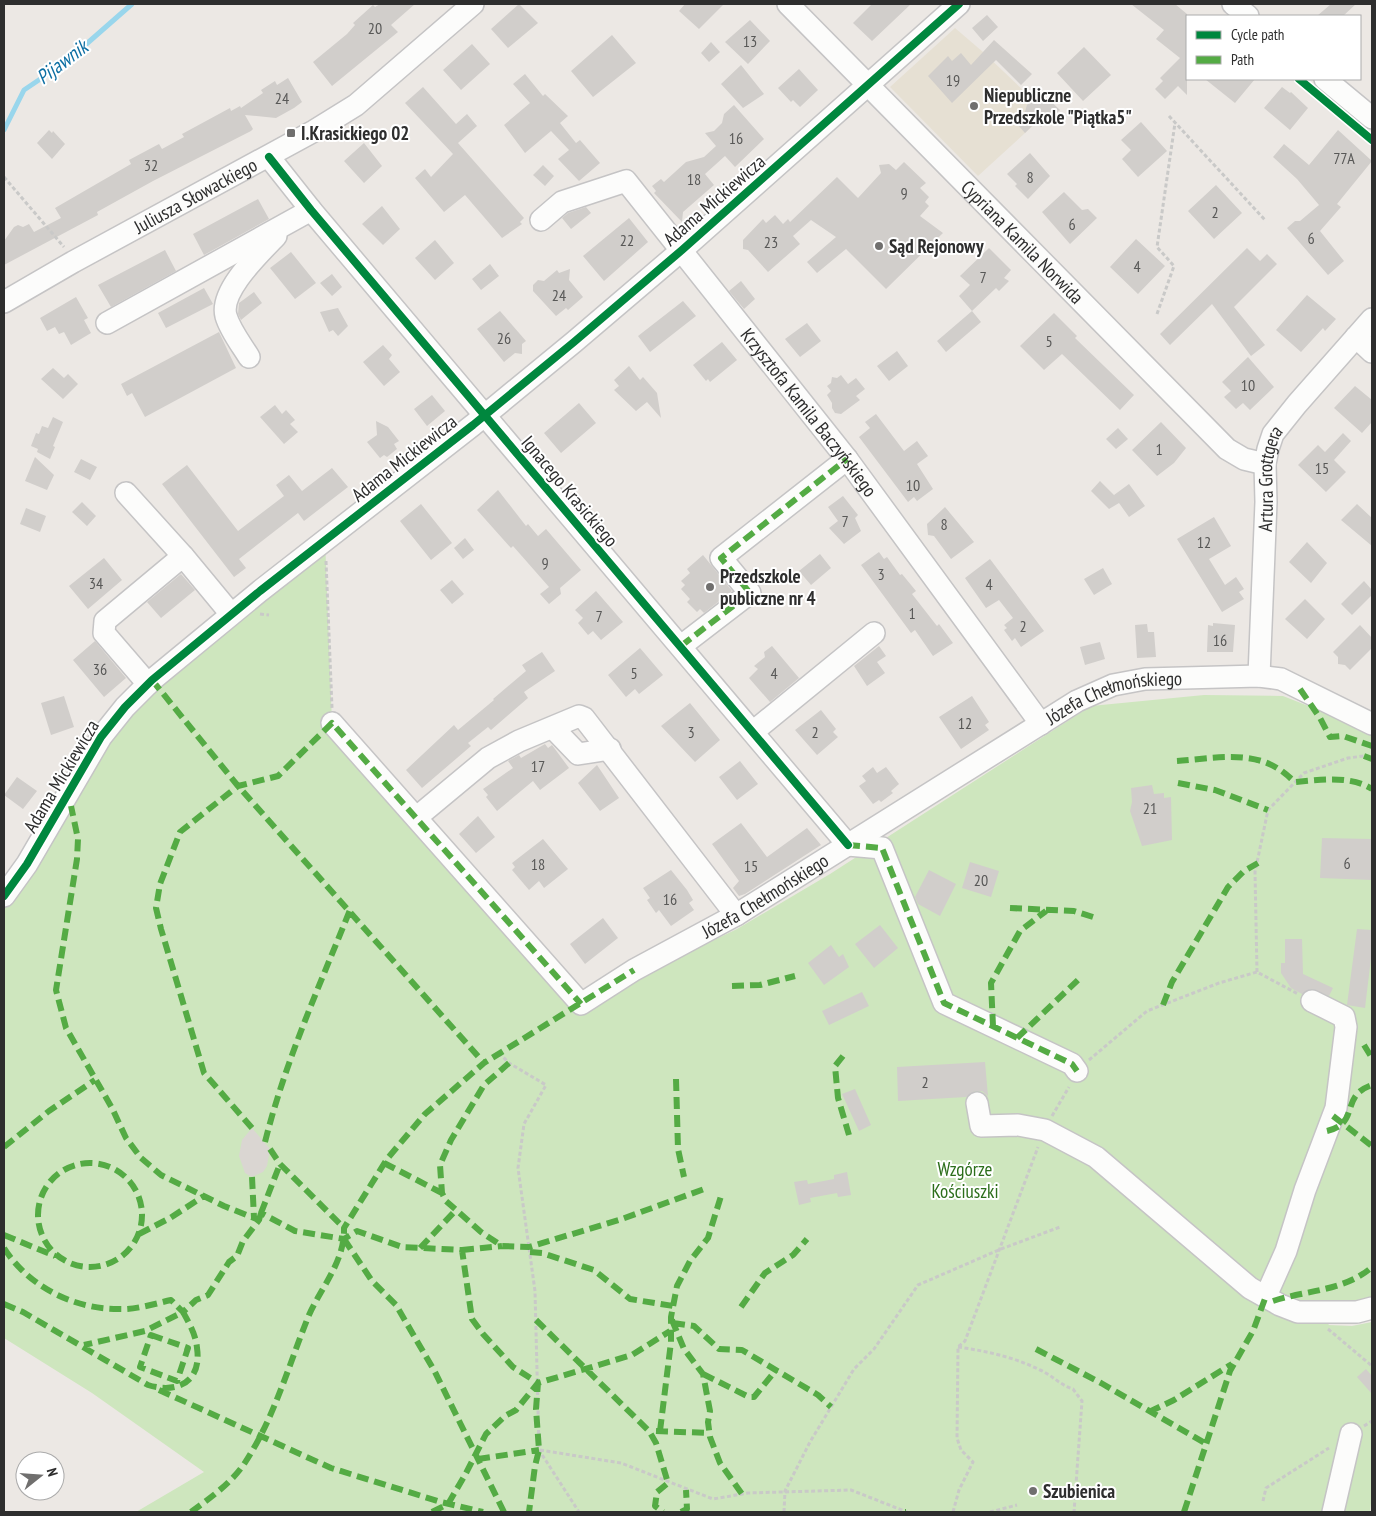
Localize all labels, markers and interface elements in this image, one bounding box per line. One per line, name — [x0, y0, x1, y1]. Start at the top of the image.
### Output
legend — [1186, 15, 1361, 80]
house number: 20 — [368, 18, 382, 38]
text: Cycle path — [1231, 25, 1284, 44]
house number: 13 — [743, 31, 757, 51]
water label: Pijawnik — [31, 33, 95, 90]
text: Path — [1231, 50, 1254, 69]
house number: 19 — [946, 70, 960, 90]
place label: Niepubliczne Przedszkole "Piątka5" — [984, 83, 1132, 129]
house number: 24 — [275, 88, 289, 108]
marker: Niepubliczne Przedszkole "Piątka5" — [968, 100, 980, 112]
place label: I.Krasickiego 02 — [301, 121, 409, 145]
marker: I.Krasickiego 02 — [285, 127, 297, 139]
house number: 16 — [729, 128, 743, 148]
house number: 77A — [1333, 148, 1355, 168]
street label: Adama Mickiewicza — [658, 149, 770, 251]
street label: Juliusza Słowackiego — [129, 152, 261, 239]
house number: 32 — [144, 155, 158, 175]
house number: 8 — [1026, 167, 1034, 187]
house number: 18 — [687, 169, 701, 189]
street label: Cypriana Kamila Norwida — [956, 175, 1089, 309]
house number: 9 — [900, 183, 908, 203]
house number: 2 — [1211, 202, 1219, 222]
house number: 6 — [1068, 214, 1076, 234]
house number: 6 — [1307, 228, 1315, 248]
house number: 22 — [620, 230, 634, 250]
house number: 23 — [764, 232, 778, 252]
place label: Sąd Rejonowy — [889, 234, 984, 258]
marker: Sąd Rejonowy — [873, 240, 885, 252]
house number: 4 — [1133, 256, 1141, 276]
house number: 7 — [979, 267, 987, 287]
house number: 24 — [552, 285, 566, 305]
street label: Krzysztofa Kamila Baczyńskiego — [736, 323, 882, 501]
house number: 26 — [497, 328, 511, 348]
house number: 5 — [1045, 331, 1053, 351]
house number: 10 — [1241, 375, 1255, 395]
street label: Adama Mickiewicza — [346, 409, 462, 507]
street label: Artura Grottgera — [1253, 420, 1288, 532]
street label: Ignacego Krasickiego — [517, 430, 623, 552]
house number: 1 — [1155, 439, 1163, 459]
house number: 15 — [1315, 458, 1329, 478]
house number: 10 — [906, 475, 920, 495]
house number: 7 — [841, 511, 849, 531]
house number: 8 — [940, 514, 948, 534]
house number: 12 — [1197, 532, 1211, 552]
house number: 9 — [541, 553, 549, 573]
place label: Przedszkole publiczne nr 4 — [720, 564, 816, 610]
house number: 3 — [877, 564, 885, 584]
house number: 34 — [89, 573, 103, 593]
house number: 4 — [985, 574, 993, 594]
marker: Przedszkole publiczne nr 4 — [704, 581, 716, 593]
house number: 1 — [908, 603, 916, 623]
house number: 7 — [595, 606, 603, 626]
house number: 2 — [1019, 616, 1027, 636]
house number: 16 — [1213, 630, 1227, 650]
house number: 36 — [93, 659, 107, 679]
house number: 5 — [630, 663, 638, 683]
house number: 4 — [770, 663, 778, 683]
street label: Józefa Chełmońskiego — [1040, 666, 1182, 730]
house number: 12 — [958, 713, 972, 733]
street label: Adama Mickiewicza — [18, 715, 104, 837]
house number: 3 — [687, 722, 695, 742]
house number: 2 — [811, 722, 819, 742]
house number: 17 — [531, 756, 545, 776]
house number: 21 — [1143, 798, 1157, 818]
street label: Józefa Chełmońskiego — [697, 848, 833, 944]
house number: 6 — [1343, 853, 1351, 873]
house number: 18 — [531, 854, 545, 874]
house number: 15 — [744, 856, 758, 876]
house number: 20 — [974, 870, 988, 890]
house number: 16 — [663, 889, 677, 909]
house number: 2 — [921, 1072, 929, 1092]
park label: Wzgórze Kościuszki — [931, 1157, 999, 1203]
north arrow — [15, 1451, 65, 1501]
text: N — [43, 1466, 62, 1478]
place label: Szubienica — [1043, 1479, 1115, 1503]
marker: Szubienica — [1027, 1485, 1039, 1497]

